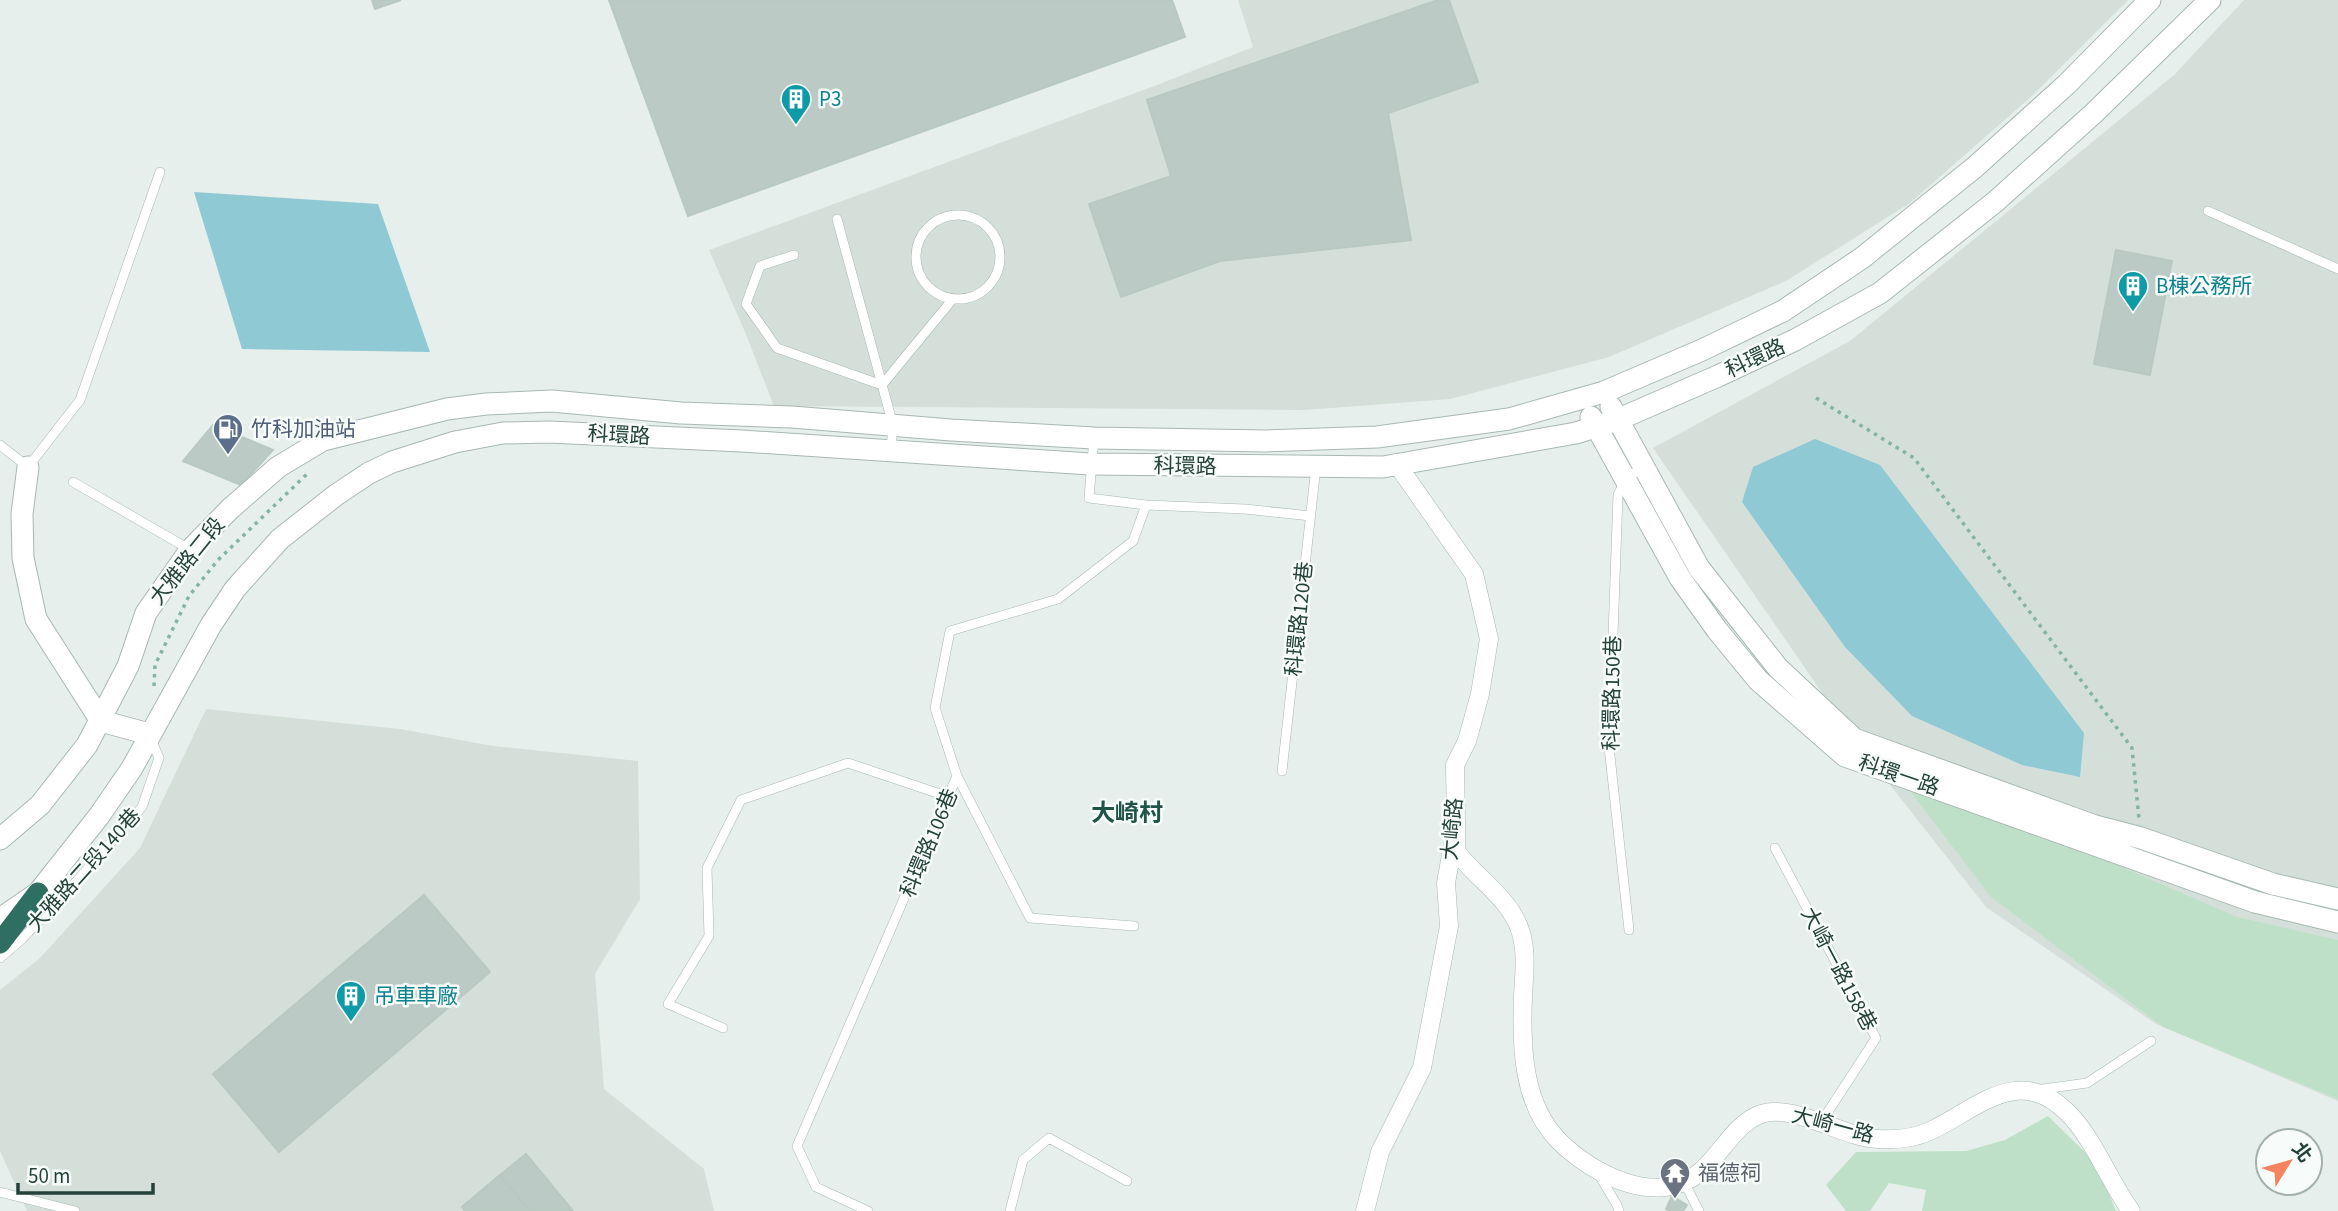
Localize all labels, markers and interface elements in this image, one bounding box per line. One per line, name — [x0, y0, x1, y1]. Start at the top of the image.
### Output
building icon: P3 — [779, 82, 813, 126]
place label: P3 — [819, 84, 841, 114]
building icon: B棟公務所 — [2116, 269, 2150, 313]
place label: B棟公務所 — [2156, 271, 2252, 301]
street label: 科環路 — [1720, 331, 1790, 385]
fuel station icon: 竹科加油站 — [211, 412, 245, 456]
place label: 竹科加油站 — [251, 414, 356, 444]
street label: 科環路 — [587, 418, 651, 452]
street label: 科環路 — [1153, 450, 1217, 482]
street label: 大雅路二段 — [142, 511, 232, 611]
street label: 科環路120巷 — [1278, 560, 1320, 678]
street label: 科環路150巷 — [1596, 635, 1628, 751]
street label: 科環一路 — [1854, 747, 1944, 803]
street label: 科環路106巷 — [893, 784, 965, 902]
district label: 大崎村 — [1091, 796, 1163, 831]
street label: 大崎路 — [1434, 796, 1470, 862]
street label: 大雅路二段140巷 — [20, 802, 148, 938]
street label: 大崎一路158巷 — [1794, 902, 1884, 1036]
building icon: 吊車車廠 — [334, 979, 368, 1023]
place label: 吊車車廠 — [374, 981, 458, 1011]
street label: 大崎一路 — [1789, 1100, 1877, 1150]
north arrow — [2254, 1127, 2324, 1197]
text: 北 — [2285, 1137, 2318, 1168]
scale bar — [18, 1152, 152, 1196]
temple icon: 福德祠 — [1658, 1156, 1692, 1200]
place label: 福德祠 — [1698, 1158, 1761, 1188]
text: 50 m — [28, 1161, 70, 1191]

